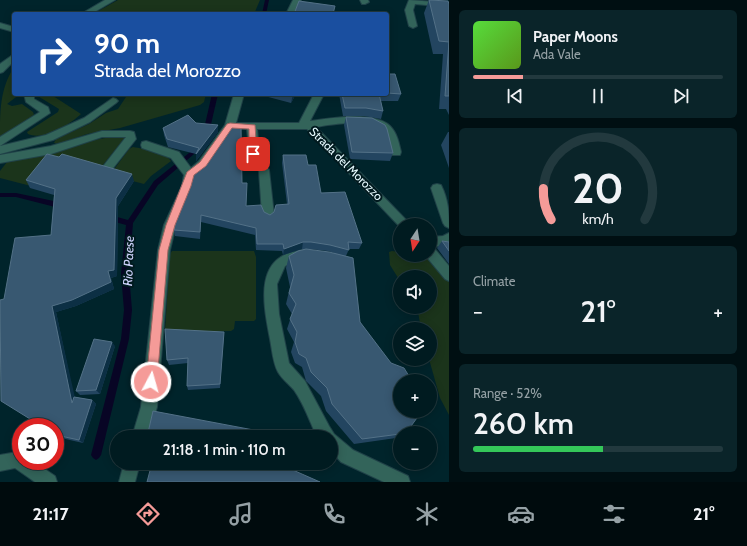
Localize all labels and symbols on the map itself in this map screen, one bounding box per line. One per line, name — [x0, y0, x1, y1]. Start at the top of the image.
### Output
street label: Strada del Morozzo — [306, 124, 387, 204]
pin — [236, 137, 270, 171]
north arrow — [393, 218, 437, 262]
water label: Rio Paese — [119, 236, 137, 286]
position arrow — [130, 361, 172, 403]
speed limit sign: 30 — [12, 418, 64, 470]

